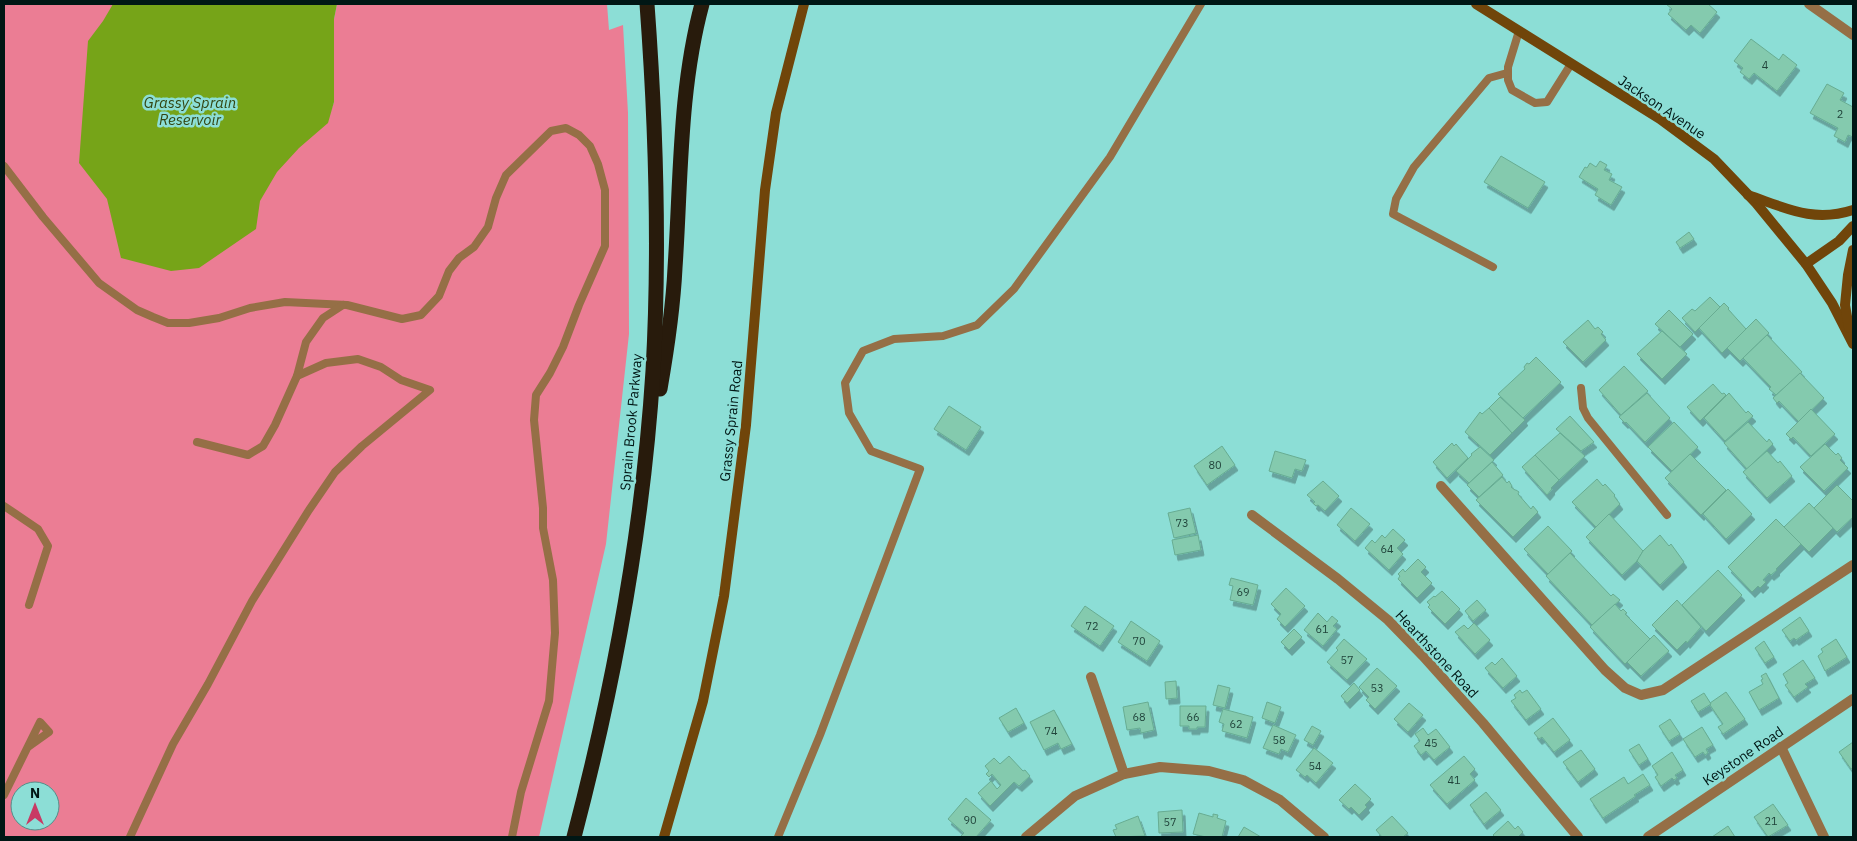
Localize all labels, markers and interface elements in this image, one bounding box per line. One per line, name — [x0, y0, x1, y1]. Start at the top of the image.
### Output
house number: 4 — [1762, 58, 1769, 72]
street label: Jackson Avenue — [1615, 71, 1709, 143]
water label: Grassy Sprain Reservoir — [144, 93, 236, 129]
house number: 2 — [1837, 107, 1843, 121]
street label: Sprain Brook Parkway — [616, 353, 646, 491]
street label: Grassy Sprain Road — [716, 360, 746, 482]
house number: 80 — [1208, 458, 1222, 472]
house number: 73 — [1175, 516, 1189, 530]
house number: 64 — [1380, 542, 1394, 556]
house number: 69 — [1236, 585, 1250, 599]
street label: Hearthstone Road — [1392, 606, 1482, 702]
house number: 72 — [1085, 619, 1099, 633]
house number: 61 — [1315, 622, 1329, 636]
house number: 70 — [1132, 634, 1146, 648]
house number: 57 — [1340, 653, 1354, 667]
house number: 53 — [1370, 681, 1384, 695]
house number: 68 — [1132, 710, 1146, 724]
house number: 66 — [1186, 710, 1200, 724]
house number: 62 — [1229, 717, 1243, 731]
street label: Keystone Road — [1699, 722, 1787, 790]
house number: 74 — [1044, 724, 1058, 738]
house number: 58 — [1272, 733, 1286, 747]
house number: 45 — [1424, 736, 1438, 750]
house number: 54 — [1308, 759, 1322, 773]
house number: 41 — [1447, 773, 1461, 787]
north arrow — [10, 781, 60, 831]
text: N — [30, 784, 40, 802]
house number: 90 — [963, 813, 977, 827]
house number: 21 — [1764, 814, 1778, 828]
house number: 57 — [1163, 815, 1177, 829]

